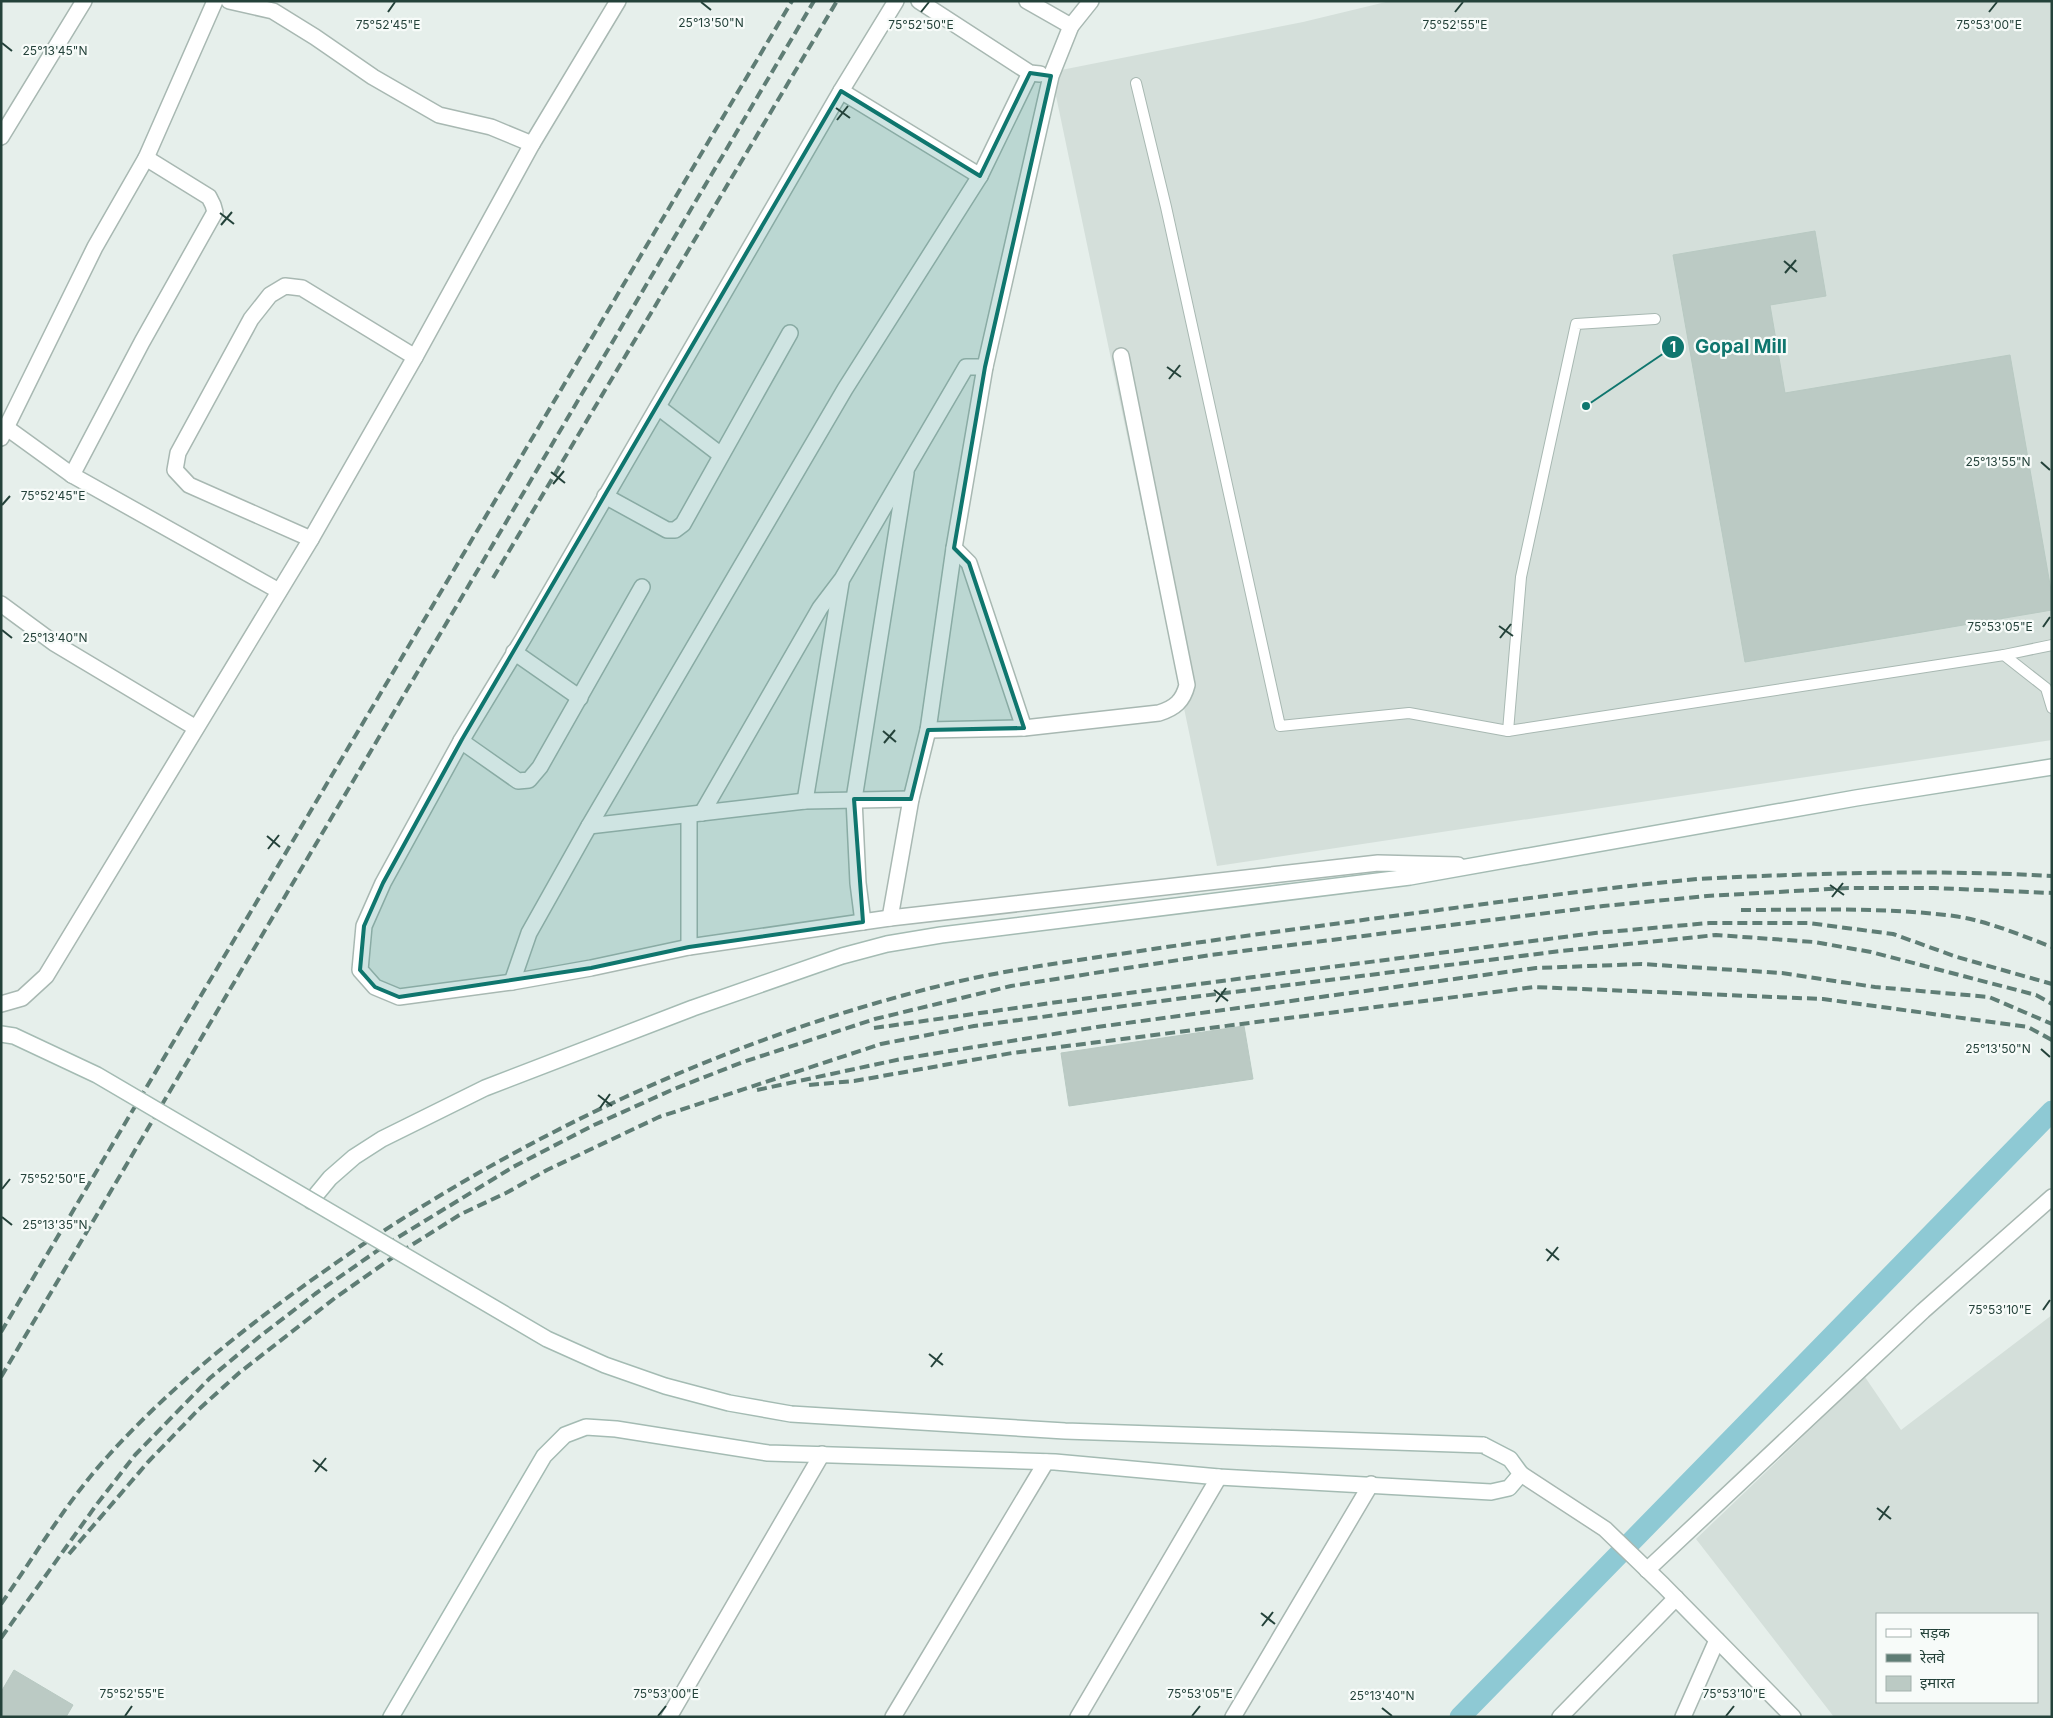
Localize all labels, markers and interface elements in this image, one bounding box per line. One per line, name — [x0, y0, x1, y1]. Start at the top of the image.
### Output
text: 25°13'50"N — [678, 15, 744, 30]
text: 75°52'45"E — [356, 17, 420, 32]
text: 75°52'50"E — [888, 17, 954, 32]
text: 75°52'55"E — [1422, 17, 1488, 32]
text: 75°53'00"E — [1956, 17, 2022, 32]
text: 25°13'45"N — [23, 43, 87, 58]
callout: Gopal Mill — [1660, 330, 1797, 364]
text: Gopal Mill — [1695, 335, 1787, 358]
text: 1 — [1670, 337, 1676, 356]
text: 25°13'55"N — [1965, 454, 2031, 469]
text: 75°52'45"E — [21, 488, 85, 503]
text: 75°53'05"E — [1967, 619, 2033, 634]
text: 25°13'40"N — [22, 630, 88, 645]
text: 25°13'50"N — [1965, 1041, 2031, 1056]
text: 75°52'50"E — [20, 1171, 86, 1186]
text: 25°13'35"N — [22, 1217, 88, 1232]
text: 75°53'10"E — [1969, 1302, 2032, 1317]
legend — [1876, 1613, 2038, 1703]
text: सड़क — [1920, 1623, 1950, 1642]
text: रेलवे — [1919, 1648, 1945, 1667]
text: इमारत — [1920, 1673, 1955, 1692]
text: 75°52'55"E — [99, 1686, 165, 1701]
text: 75°53'00"E — [633, 1686, 699, 1701]
text: 75°53'05"E — [1167, 1686, 1233, 1701]
text: 75°53'10"E — [1703, 1686, 1766, 1701]
text: 25°13'40"N — [1349, 1688, 1415, 1703]

